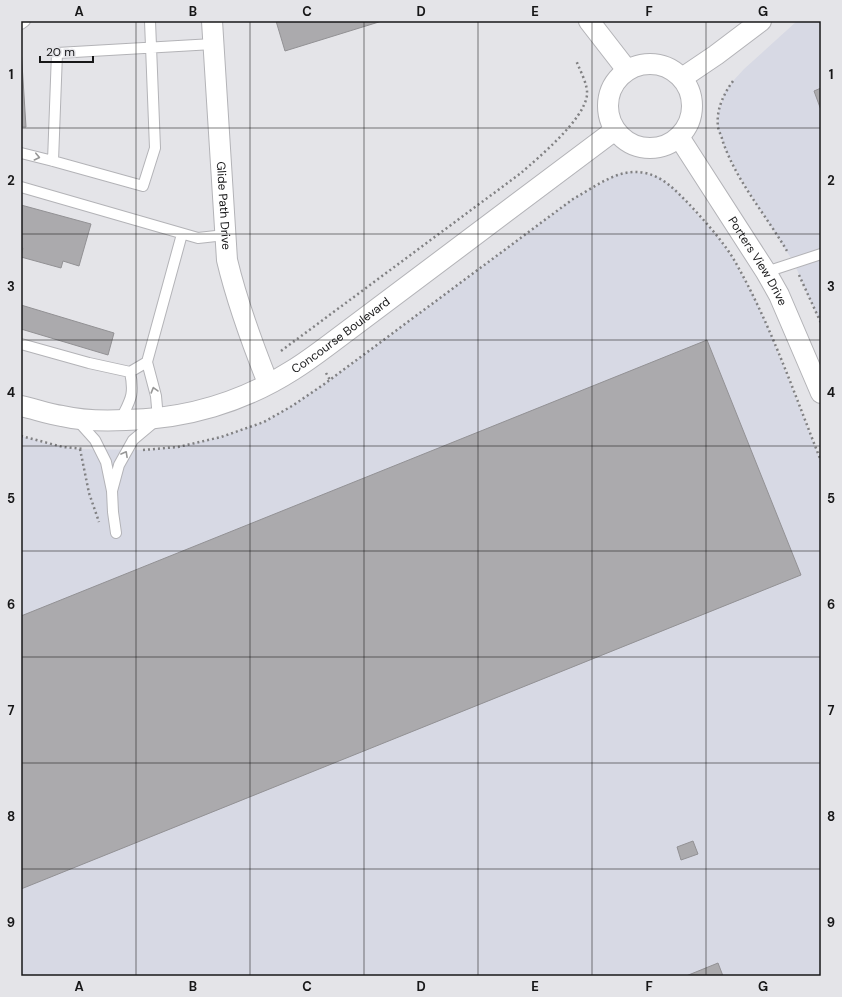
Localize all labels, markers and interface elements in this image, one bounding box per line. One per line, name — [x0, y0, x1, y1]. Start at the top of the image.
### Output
text: A — [74, 3, 84, 20]
text: B — [189, 3, 197, 20]
text: C — [302, 3, 312, 20]
text: D — [416, 3, 426, 20]
text: E — [531, 3, 539, 20]
text: F — [645, 3, 653, 20]
text: G — [758, 3, 768, 20]
scale bar — [40, 38, 93, 64]
text: 20 m — [46, 44, 75, 60]
text: 1 — [9, 66, 13, 83]
text: 1 — [829, 66, 833, 83]
one-way arrow — [34, 152, 40, 160]
street label: Glide Path Drive — [213, 161, 234, 251]
text: 2 — [7, 172, 15, 189]
text: 2 — [827, 172, 835, 189]
street label: Porters View Drive — [724, 214, 791, 308]
text: 3 — [7, 278, 15, 295]
text: 3 — [827, 278, 835, 295]
street label: Concourse Boulevard — [288, 294, 393, 377]
text: 4 — [7, 384, 15, 401]
text: 4 — [827, 384, 835, 401]
one-way arrow — [150, 386, 159, 393]
one-way arrow — [121, 451, 128, 458]
text: 5 — [7, 490, 15, 507]
text: 5 — [827, 490, 835, 507]
text: 6 — [7, 596, 15, 613]
text: 6 — [827, 596, 835, 613]
text: 7 — [8, 702, 15, 719]
text: 7 — [828, 702, 835, 719]
text: 8 — [7, 808, 15, 825]
text: 8 — [827, 808, 835, 825]
text: 9 — [7, 914, 15, 931]
text: 9 — [827, 914, 835, 931]
text: A — [74, 978, 84, 995]
text: B — [189, 978, 197, 995]
text: C — [302, 978, 312, 995]
text: D — [416, 978, 426, 995]
text: E — [531, 978, 539, 995]
text: F — [645, 978, 653, 995]
text: G — [758, 978, 768, 995]

